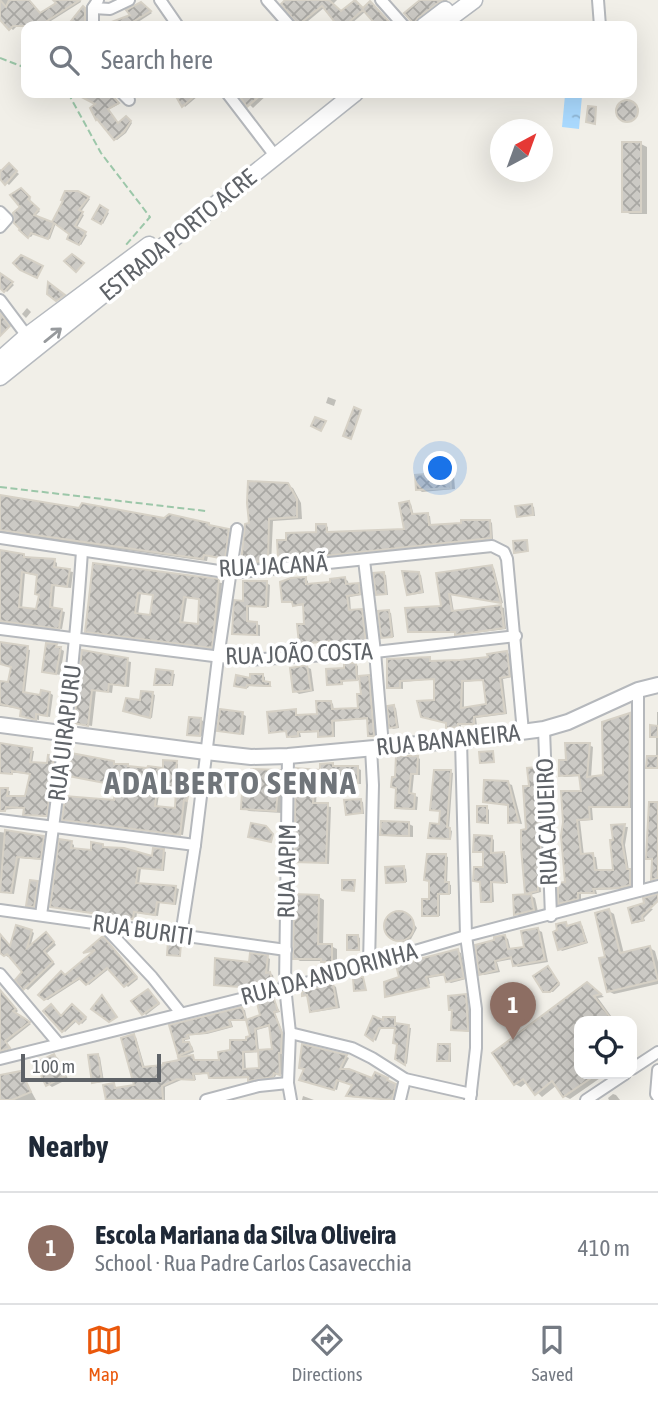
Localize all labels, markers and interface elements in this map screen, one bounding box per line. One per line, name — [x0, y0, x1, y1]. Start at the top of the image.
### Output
search box — [21, 21, 637, 98]
icon: search — [45, 41, 83, 79]
text: Search here — [101, 45, 213, 75]
north arrow — [490, 119, 553, 182]
street label: ESTRADA PORTO ACRE — [94, 163, 261, 306]
one-way arrow — [44, 327, 62, 343]
your location — [423, 451, 457, 485]
street label: RUA JACANÃ — [218, 549, 328, 582]
street label: RUA JOÃO COSTA — [225, 637, 374, 670]
street label: RUA UIRAPURU — [43, 663, 86, 803]
street label: RUA BANANEIRA — [375, 718, 521, 760]
street label: RUA CAJUEIRO — [531, 758, 562, 886]
district label: ADALBERTO SENNA — [103, 764, 358, 801]
street label: RUA JAPIM — [272, 823, 301, 919]
street label: RUA BURITI — [91, 909, 195, 950]
street label: RUA DA ANDORINHA — [238, 937, 420, 1010]
pin: 1 — [490, 982, 536, 1040]
map controls — [574, 1016, 637, 1079]
button: locate — [574, 1016, 637, 1079]
scale bar — [21, 1051, 161, 1083]
text: 100 m — [32, 1055, 75, 1077]
text: Nearby — [28, 1129, 108, 1163]
text: Escola Mariana da Silva Oliveira — [95, 1220, 396, 1250]
text: 1 — [46, 1235, 56, 1261]
text: 410 m — [578, 1235, 630, 1261]
text: School · Rua Padre Carlos Casavecchia — [95, 1250, 412, 1276]
tab: Map — [85, 1321, 123, 1385]
tab: Directions — [292, 1321, 362, 1385]
tab: Saved — [531, 1321, 573, 1385]

